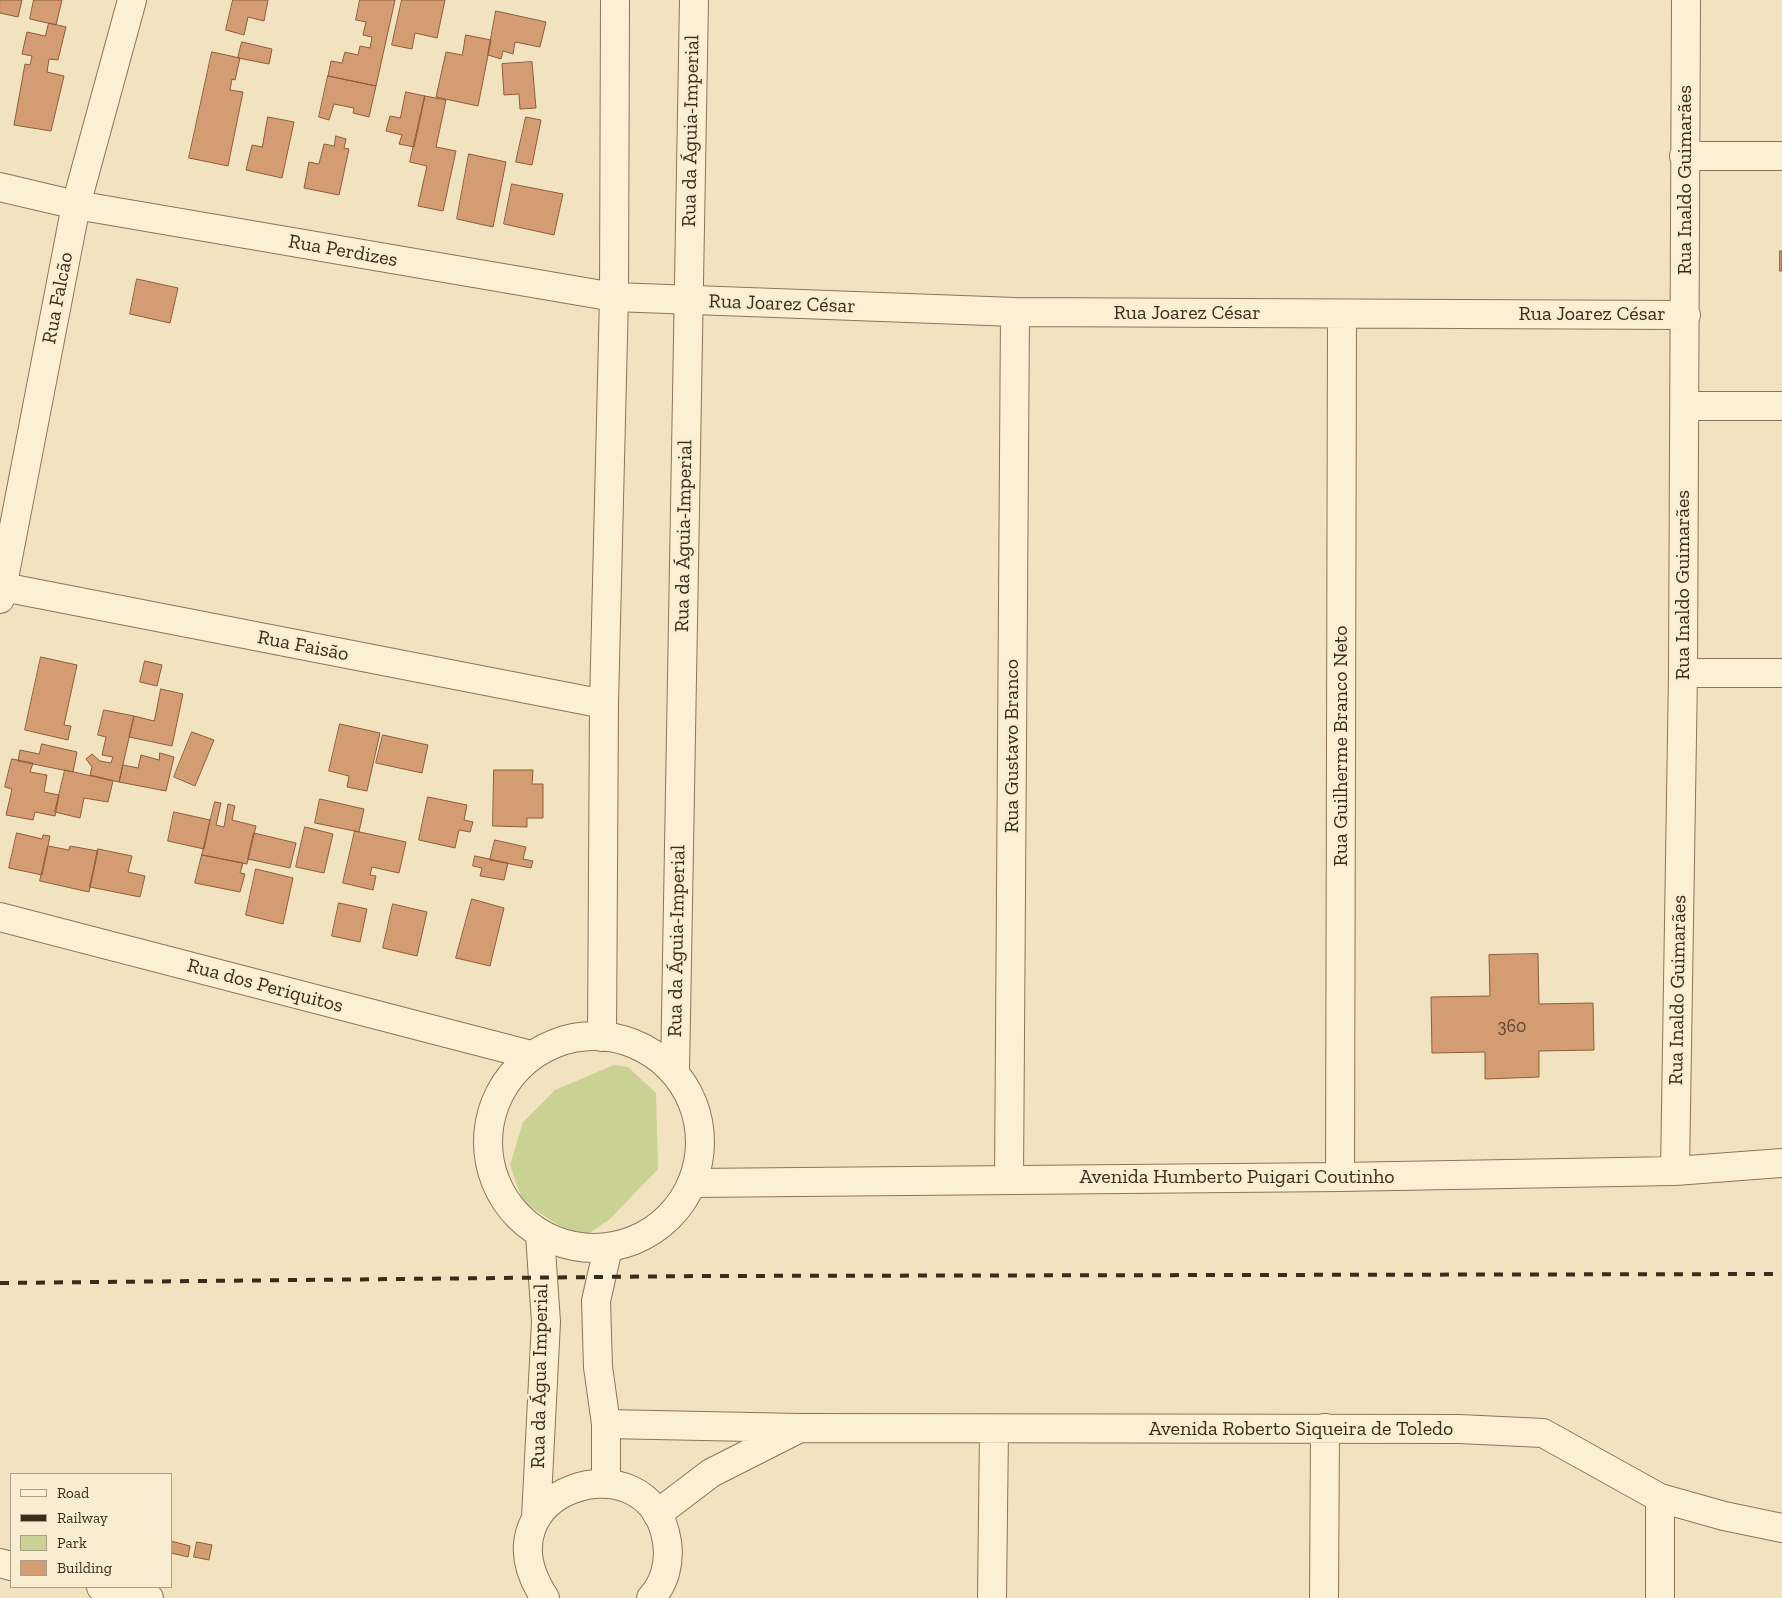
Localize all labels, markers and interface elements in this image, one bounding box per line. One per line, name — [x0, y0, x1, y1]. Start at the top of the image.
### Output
street label: Rua da Águia-Imperial — [677, 35, 705, 227]
street label: Rua Inaldo Guimarães — [1673, 85, 1697, 275]
street label: Rua Perdizes — [286, 230, 400, 272]
street label: Rua Falcão — [37, 250, 79, 346]
street label: Rua Joarez César — [708, 289, 856, 319]
street label: Rua Joarez César — [1113, 301, 1261, 325]
street label: Rua Joarez César — [1518, 302, 1666, 326]
street label: Rua da Águia-Imperial — [670, 440, 698, 632]
street label: Rua Inaldo Guimarães — [1671, 490, 1695, 680]
street label: Rua Faisão — [255, 625, 351, 667]
street label: Rua Guilherme Branco Neto — [1329, 626, 1353, 866]
street label: Rua Gustavo Branco — [1000, 659, 1024, 833]
street label: Rua da Águia-Imperial — [663, 845, 691, 1037]
street label: Rua Inaldo Guimarães — [1664, 895, 1692, 1085]
street label: Rua dos Periquitos — [184, 954, 346, 1018]
house number: 360 — [1498, 1016, 1526, 1038]
street label: Avenida Humberto Puigari Coutinho — [1079, 1165, 1395, 1189]
street label: Rua da Água Imperial — [526, 1283, 554, 1469]
street label: Avenida Roberto Siqueira de Toledo — [1149, 1417, 1453, 1441]
legend — [10, 1473, 172, 1588]
text: Road — [57, 1484, 89, 1502]
text: Railway — [57, 1509, 108, 1527]
text: Park — [57, 1534, 87, 1552]
text: Building — [57, 1559, 112, 1577]

